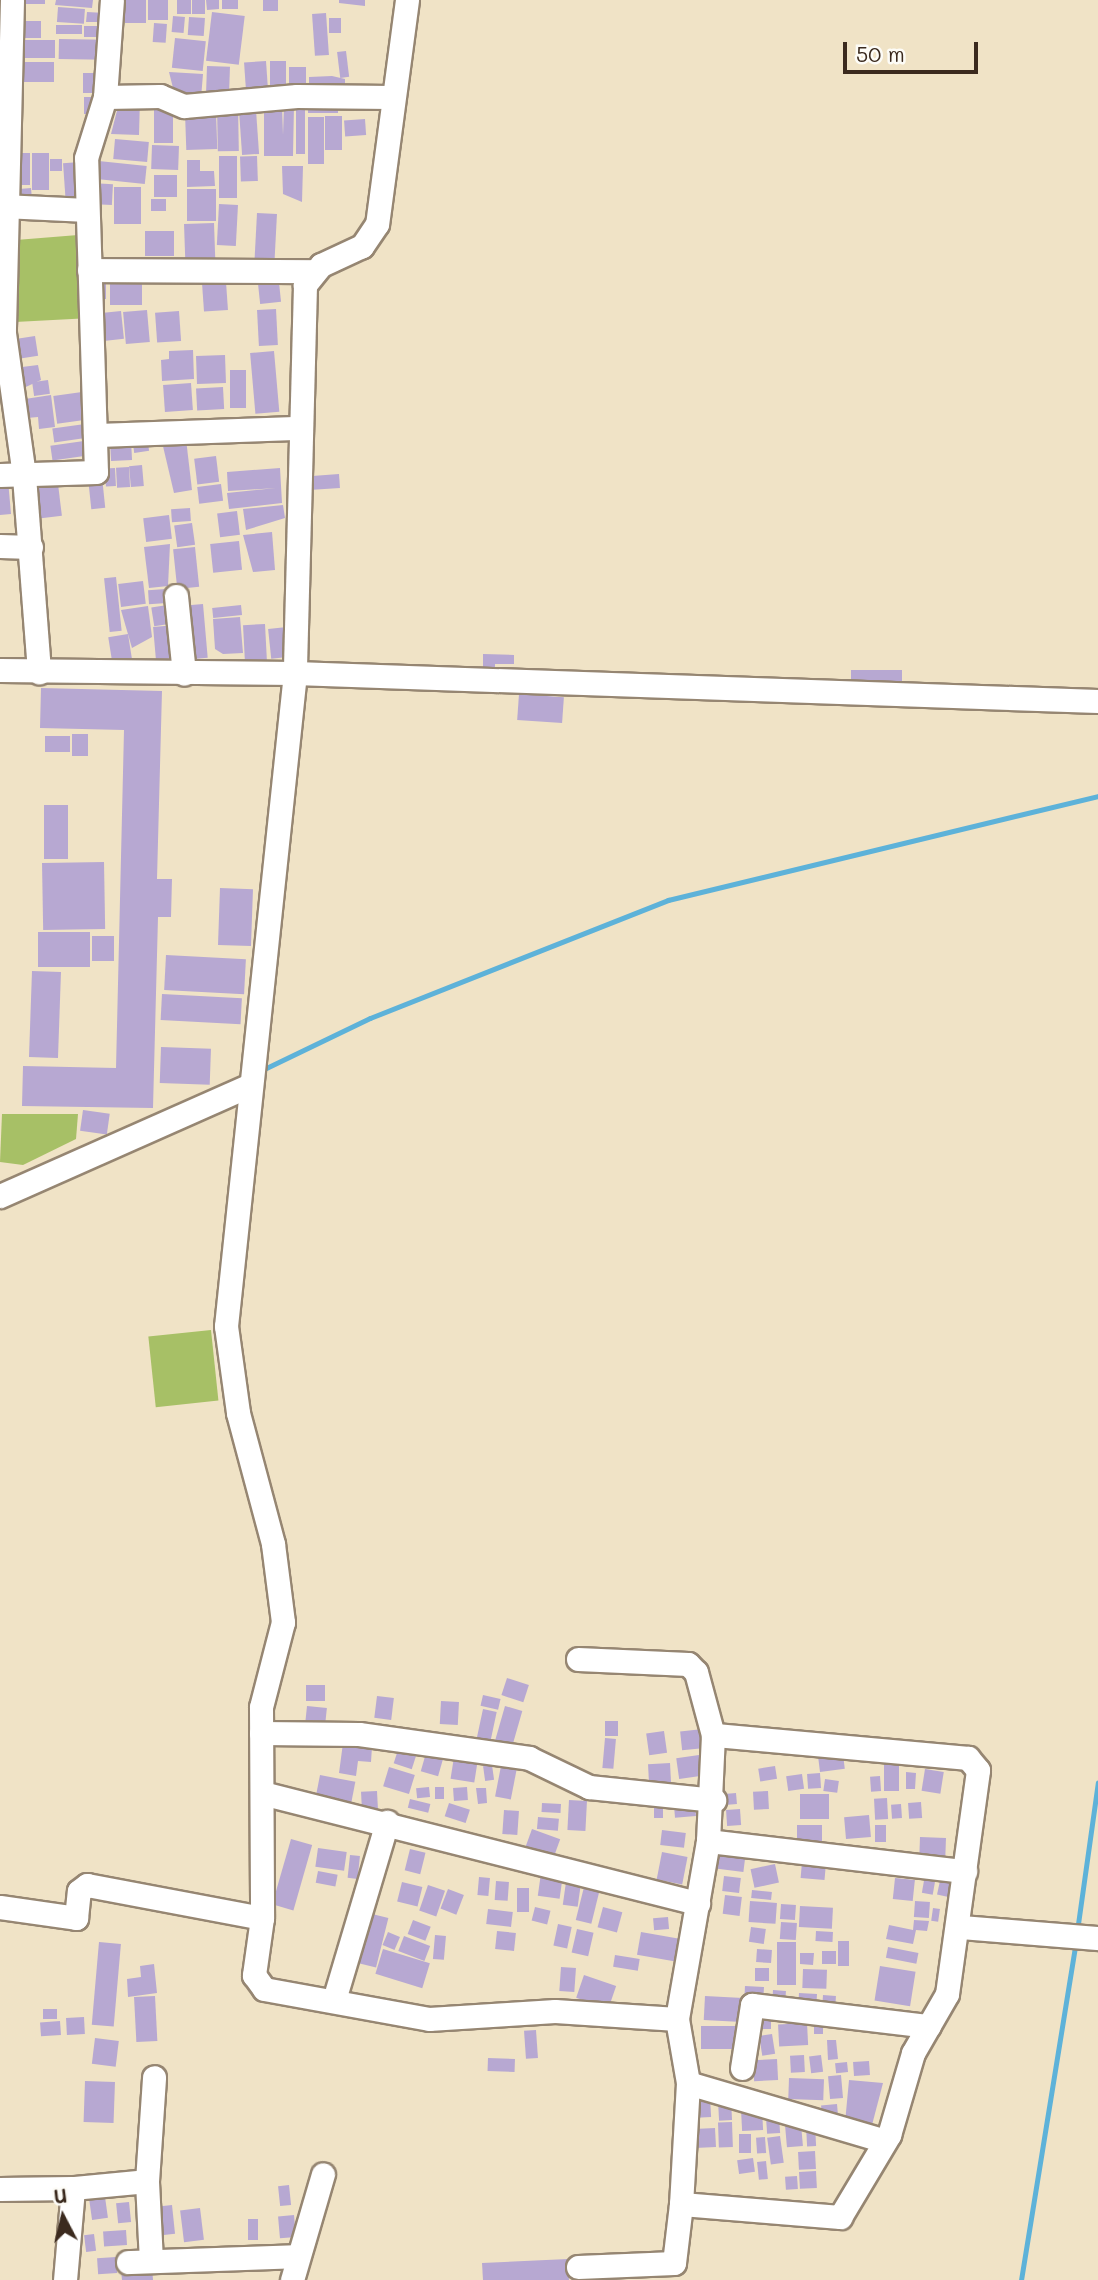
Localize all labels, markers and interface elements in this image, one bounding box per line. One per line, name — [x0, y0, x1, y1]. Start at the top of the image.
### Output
scale bar — [846, 28, 981, 72]
text: 50 m — [856, 40, 905, 67]
north arrow — [28, 2182, 98, 2252]
text: U — [52, 2182, 69, 2209]

